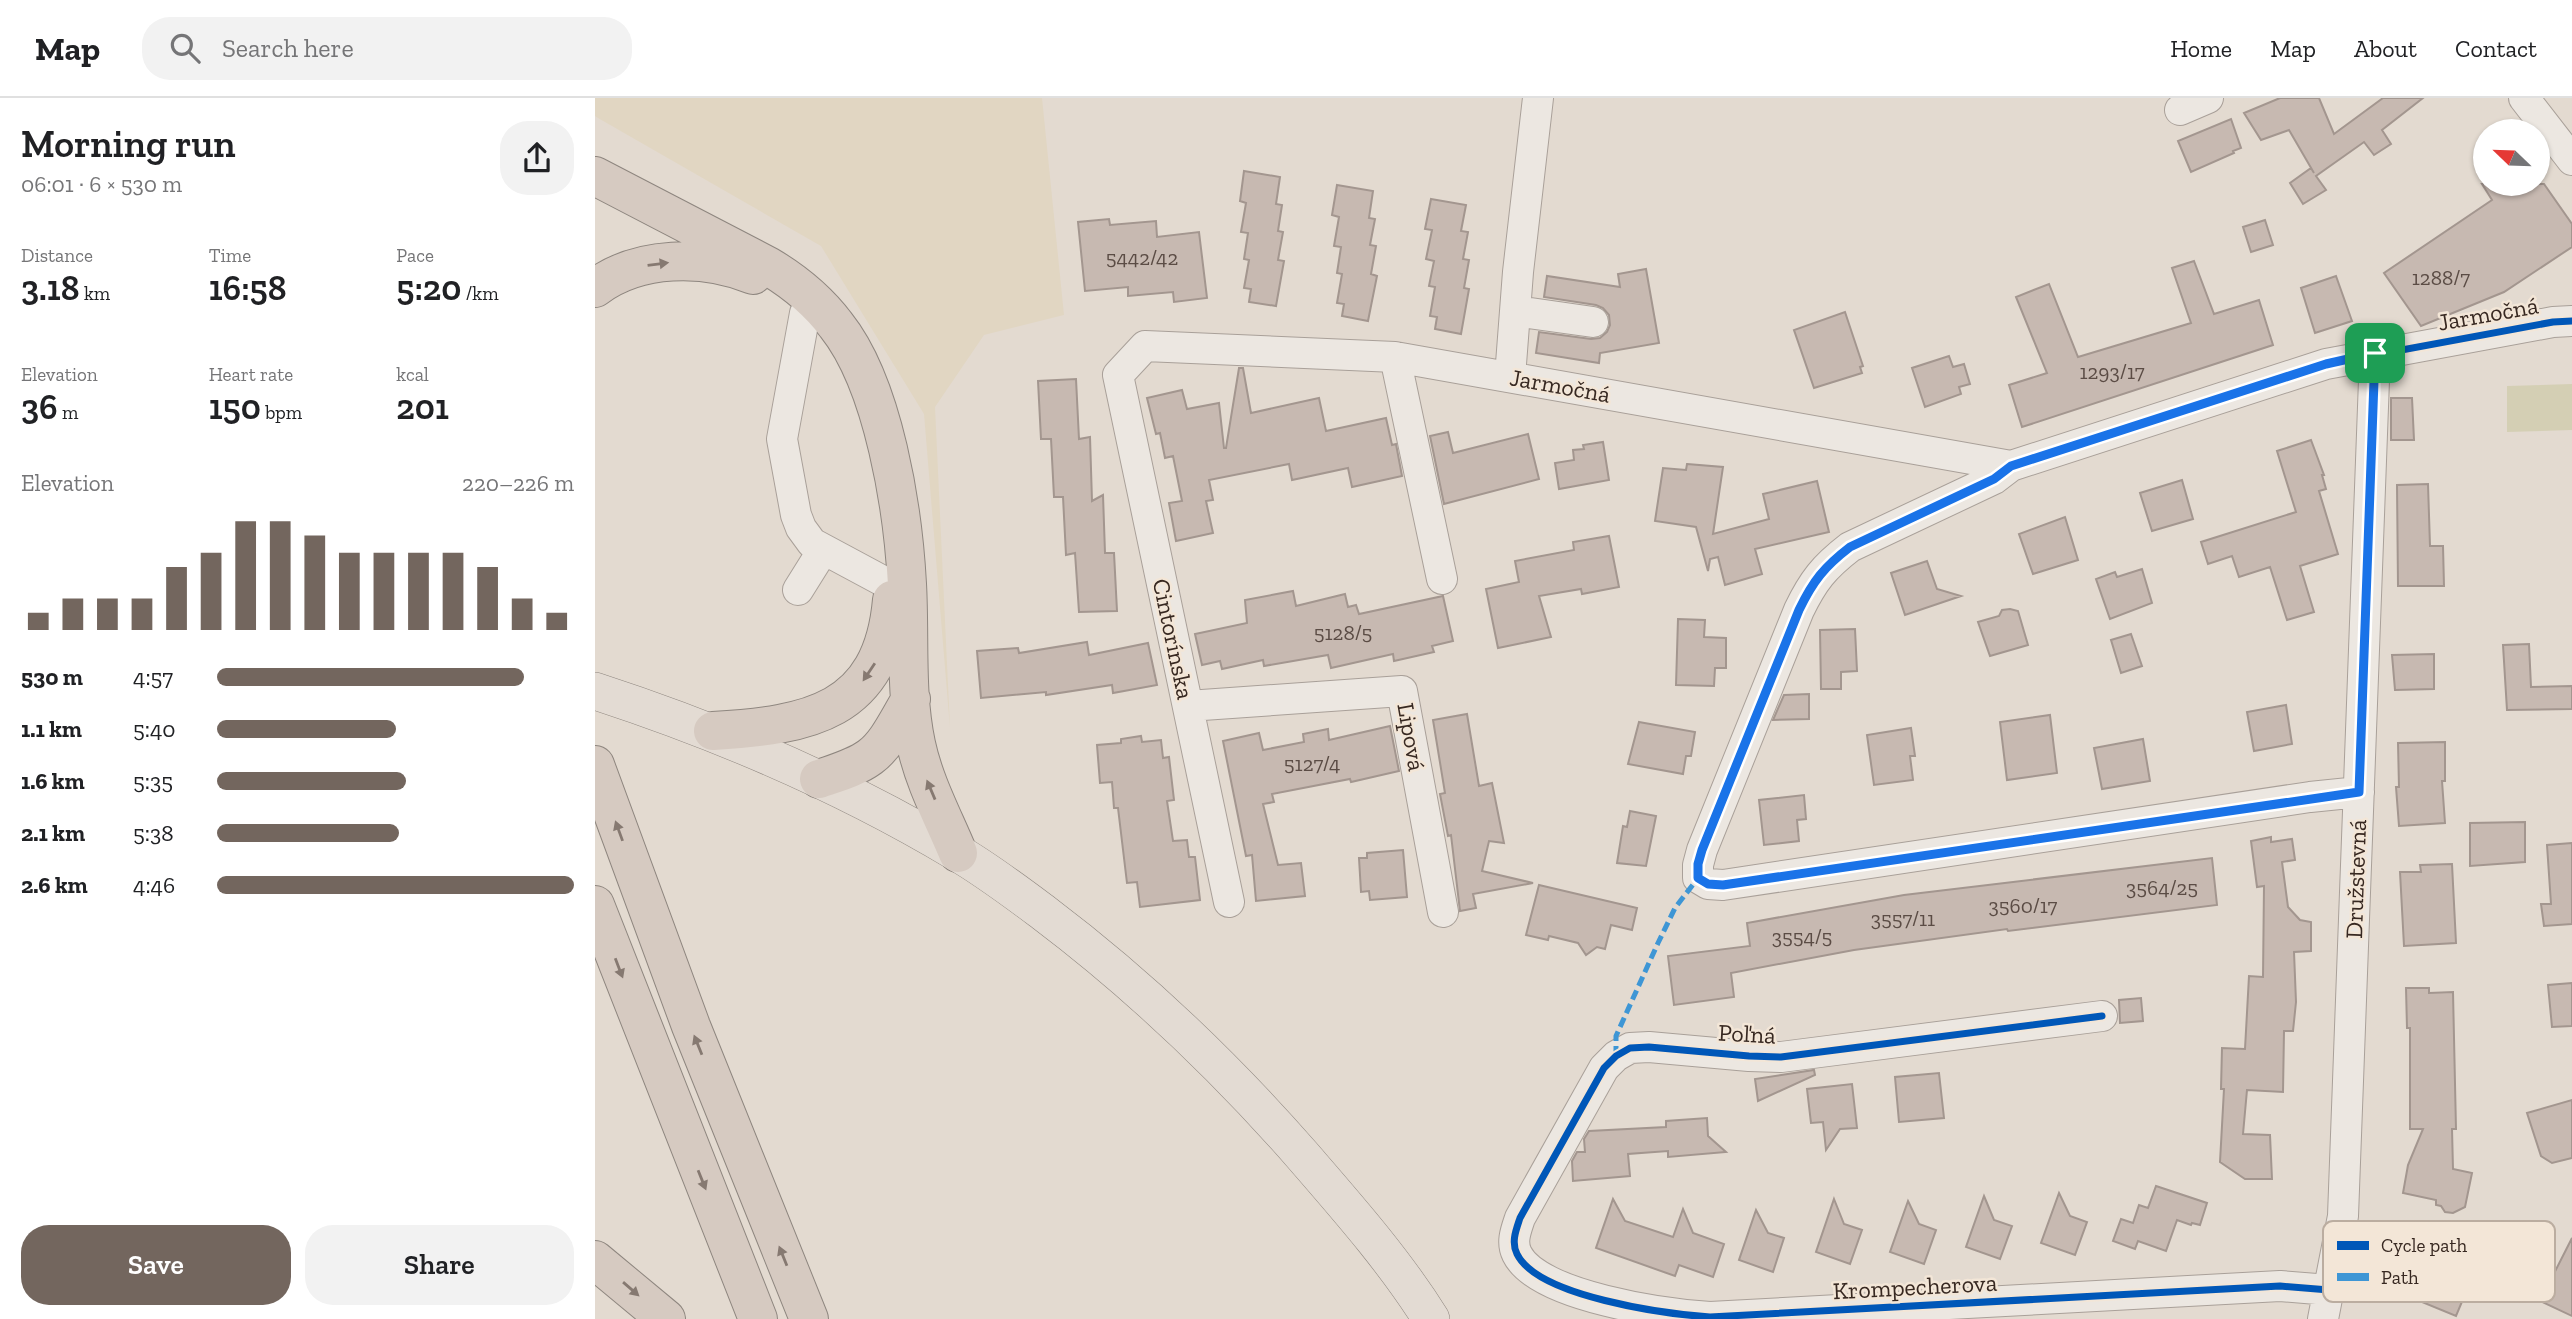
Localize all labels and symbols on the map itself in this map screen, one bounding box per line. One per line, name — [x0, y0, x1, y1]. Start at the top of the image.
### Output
north arrow — [2473, 119, 2550, 196]
house number: 5442/42 — [1106, 245, 1178, 270]
one-way arrow — [647, 259, 669, 270]
house number: 1288/7 — [2412, 265, 2470, 290]
street label: Jarmočná — [2435, 290, 2541, 337]
pin — [2345, 323, 2405, 383]
house number: 1293/17 — [2079, 359, 2145, 384]
street label: Jarmočná — [1508, 362, 1613, 409]
street label: Cintorínska — [1147, 576, 1200, 702]
house number: 5128/5 — [1314, 620, 1372, 645]
one-way arrow — [862, 663, 876, 681]
street label: Lipová — [1391, 701, 1432, 774]
house number: 5127/4 — [1284, 751, 1340, 776]
one-way arrow — [925, 780, 936, 801]
street label: Družstevná — [2339, 818, 2372, 939]
one-way arrow — [613, 821, 624, 842]
house number: 3564/25 — [2126, 875, 2198, 900]
house number: 3560/17 — [1988, 893, 2058, 918]
house number: 3557/11 — [1871, 906, 1935, 931]
house number: 3554/5 — [1772, 924, 1832, 949]
one-way arrow — [614, 958, 625, 979]
street label: Poľná — [1717, 1018, 1777, 1050]
one-way arrow — [693, 1034, 704, 1055]
one-way arrow — [697, 1170, 708, 1191]
legend — [2323, 1221, 2555, 1302]
text: Cycle path — [2381, 1234, 2467, 1257]
one-way arrow — [778, 1245, 789, 1266]
text: Path — [2381, 1266, 2419, 1289]
street label: Krompecherova — [1832, 1268, 1998, 1305]
one-way arrow — [623, 1281, 640, 1296]

